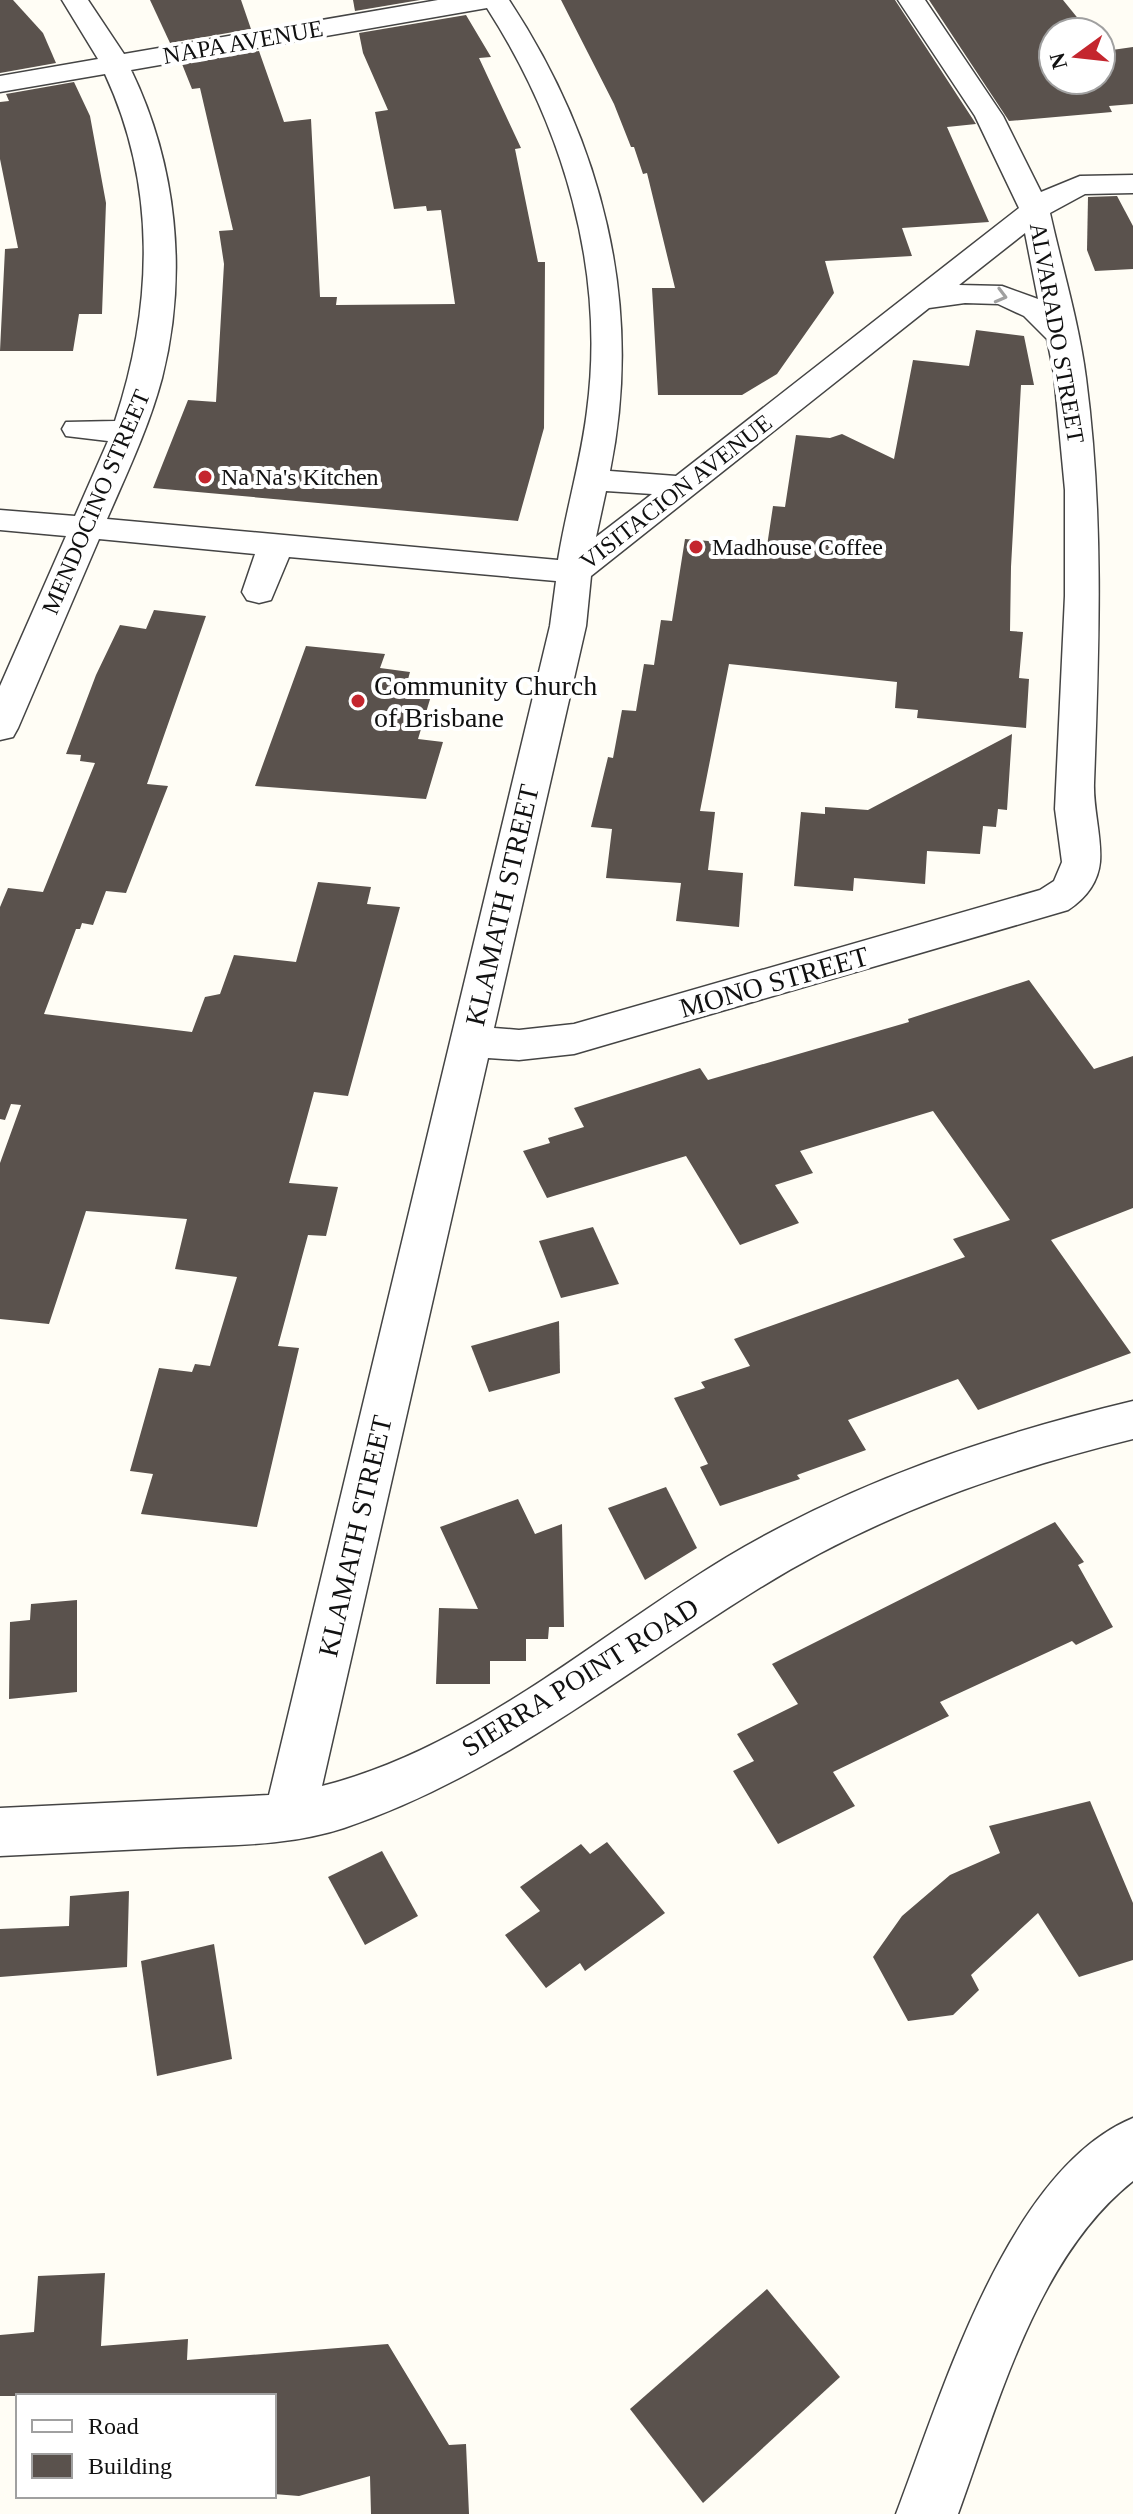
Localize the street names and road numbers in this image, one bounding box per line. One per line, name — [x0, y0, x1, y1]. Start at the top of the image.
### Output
street label: NAPA AVENUE — [161, 15, 325, 69]
street label: ALVARADO STREET — [1025, 221, 1089, 446]
street label: MENDOCINO STREET — [37, 386, 155, 618]
street label: VISITACION AVENUE — [575, 409, 777, 575]
street label: KLAMATH STREET — [459, 781, 545, 1029]
street label: MONO STREET — [676, 940, 872, 1024]
street label: KLAMATH STREET — [312, 1412, 398, 1660]
street label: SIERRA POINT ROAD — [456, 1591, 704, 1763]

